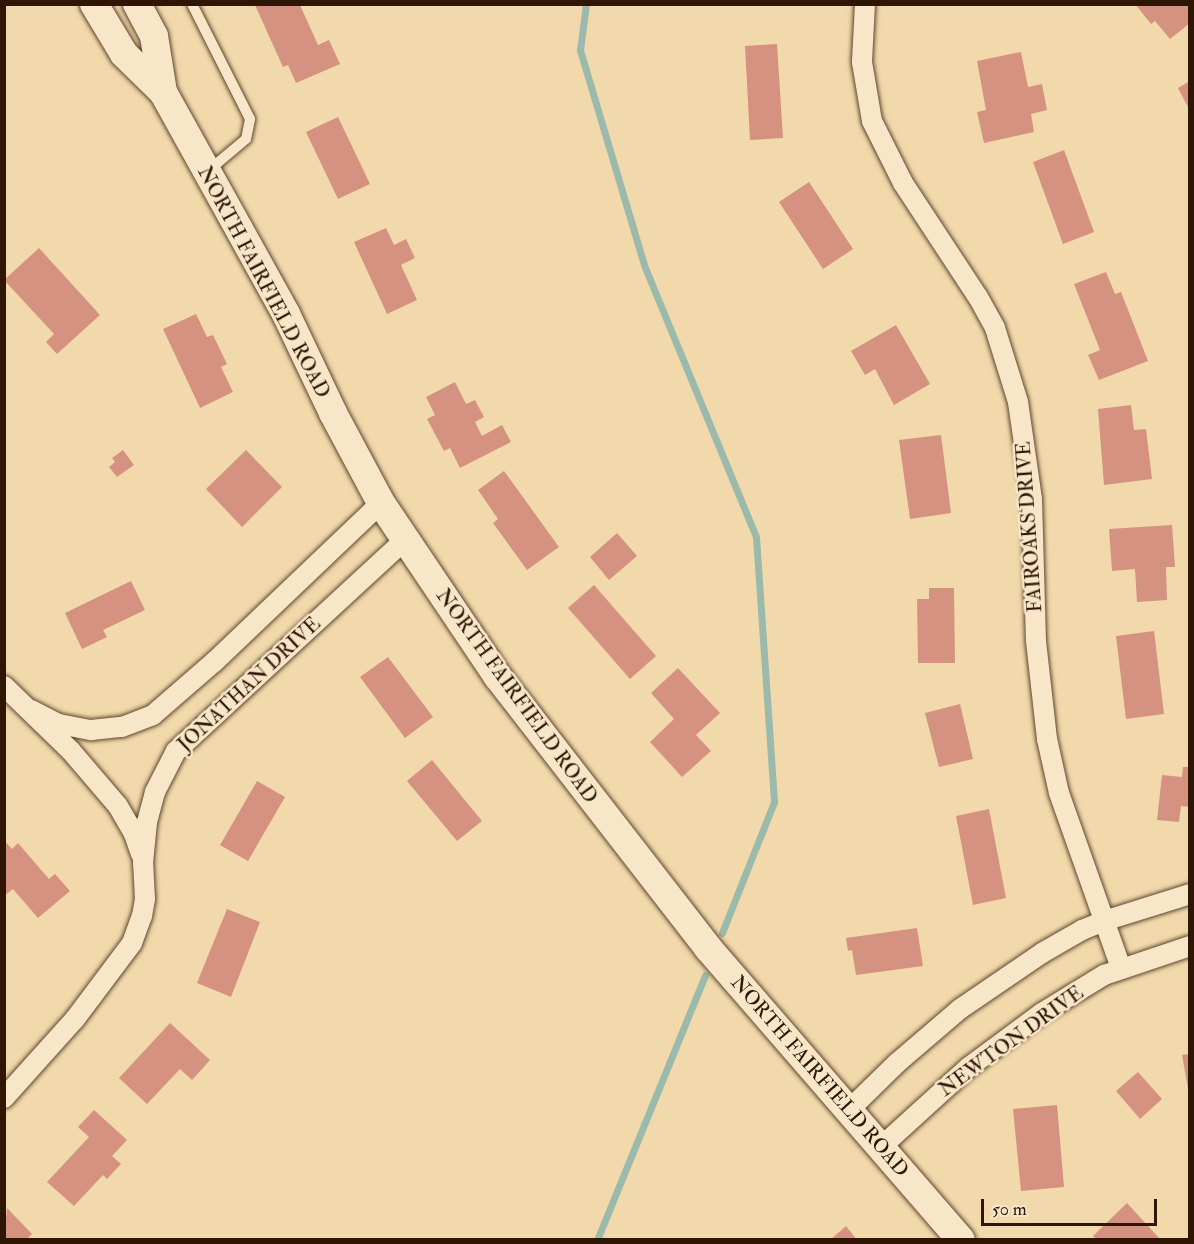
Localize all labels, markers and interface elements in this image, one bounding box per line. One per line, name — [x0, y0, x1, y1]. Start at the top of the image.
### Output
street label: NORTH FAIRFIELD ROAD — [193, 162, 335, 402]
street label: FAIROAKS DRIVE — [1011, 441, 1047, 613]
street label: NORTH FAIRFIELD ROAD — [431, 584, 603, 808]
street label: JONATHAN DRIVE — [173, 612, 325, 756]
street label: NORTH FAIRFIELD ROAD — [726, 970, 914, 1182]
street label: NEWTON DRIVE — [934, 980, 1088, 1102]
scale bar — [984, 1187, 1160, 1225]
text: 50 m — [992, 1198, 1027, 1221]

